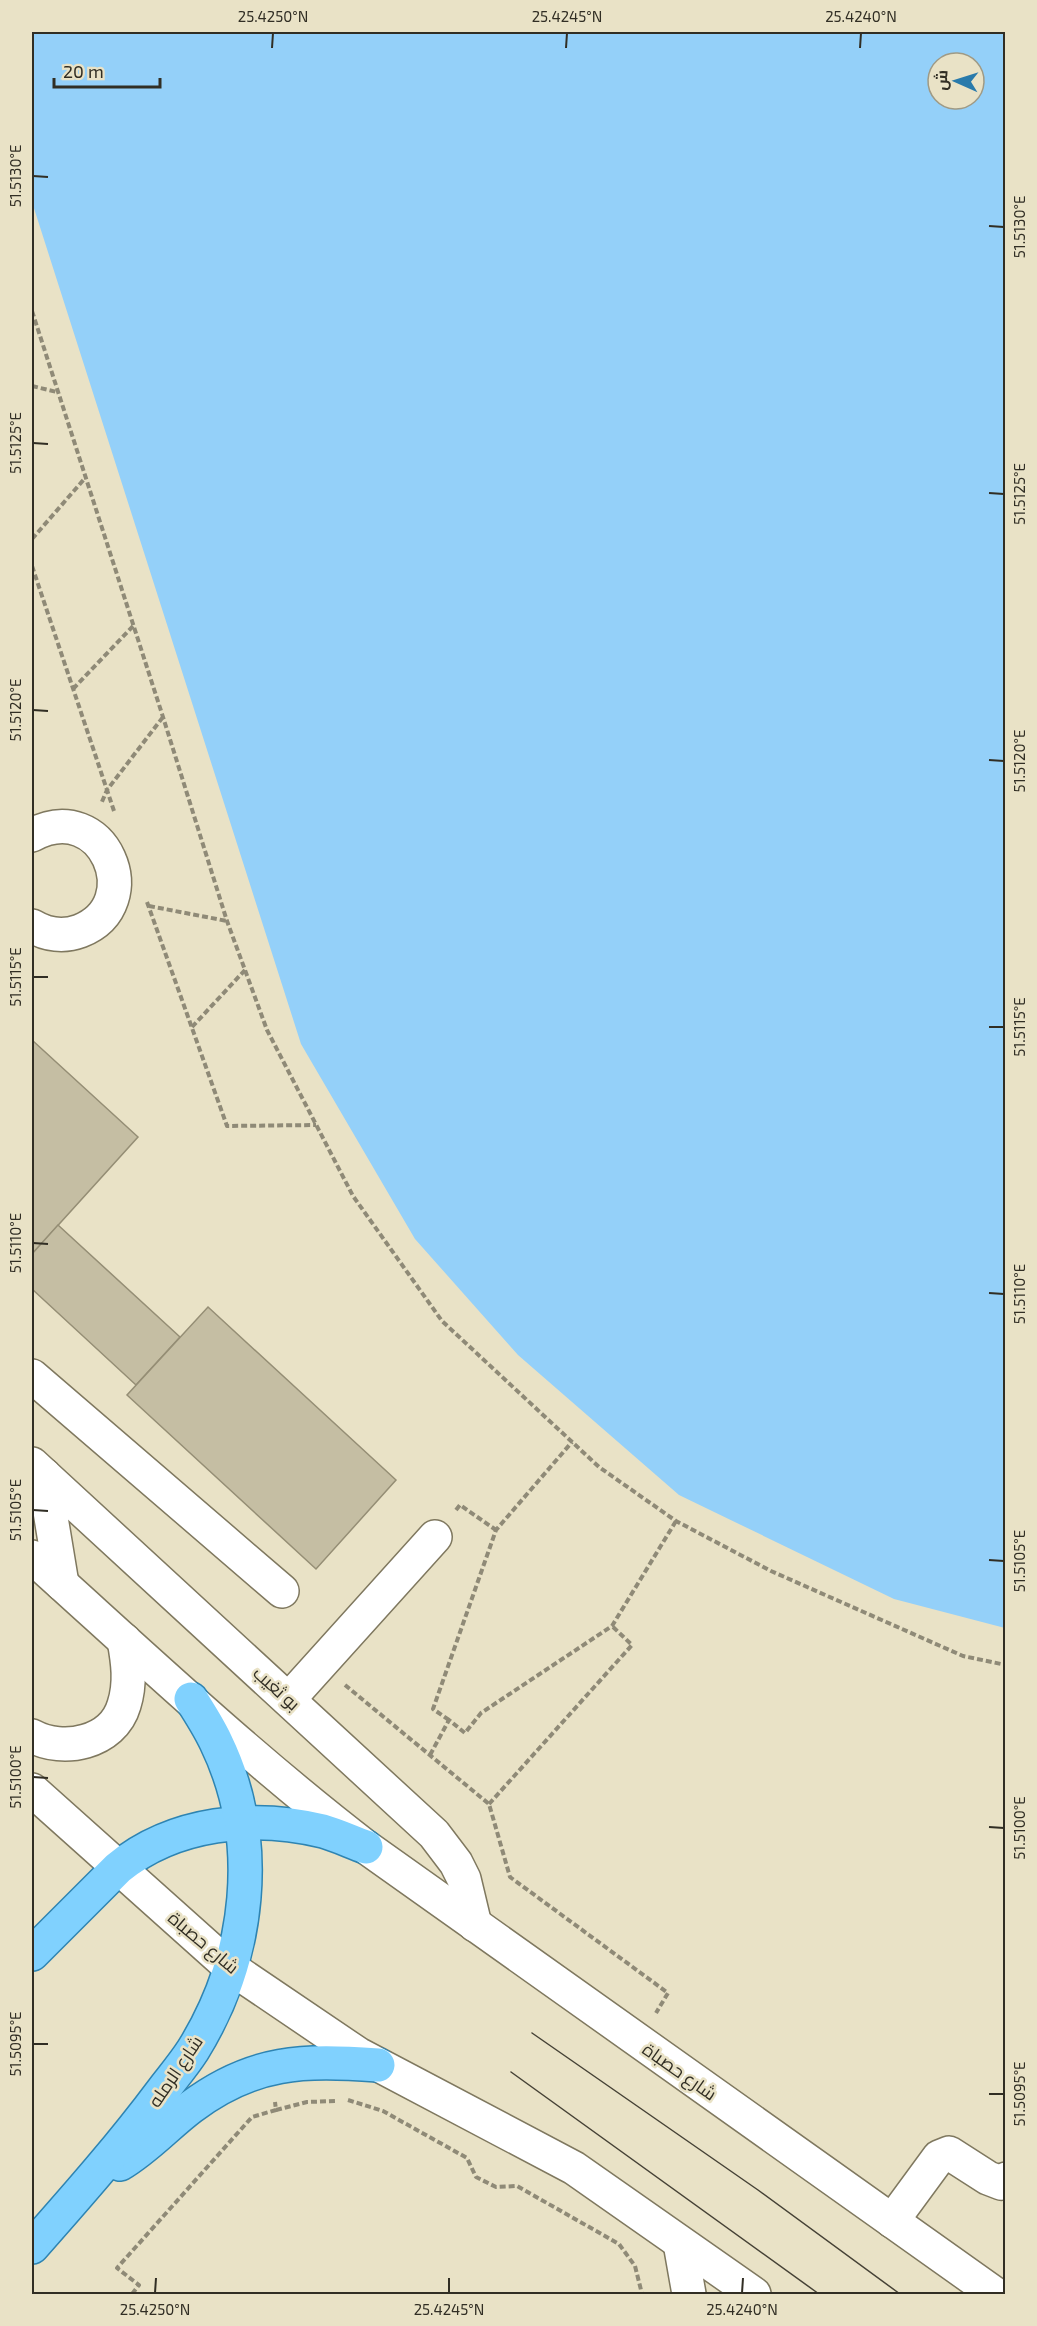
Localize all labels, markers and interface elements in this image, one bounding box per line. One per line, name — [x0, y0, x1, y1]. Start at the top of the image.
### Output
text: 25.4250°N — [238, 7, 308, 25]
text: 25.4245°N — [532, 7, 602, 25]
text: 25.4240°N — [825, 7, 897, 25]
scale bar — [54, 51, 160, 89]
north arrow — [926, 51, 986, 111]
text: 20 m — [63, 60, 104, 82]
text: ش — [930, 69, 952, 91]
text: 51.5130°E — [6, 145, 24, 207]
text: 51.5130°E — [1010, 196, 1028, 258]
text: 51.5125°E — [6, 412, 24, 474]
text: 51.5125°E — [1010, 463, 1028, 525]
text: 51.5120°E — [6, 679, 24, 741]
text: 51.5120°E — [1010, 730, 1028, 792]
text: 51.5115°E — [6, 947, 24, 1007]
text: 51.5115°E — [1010, 997, 1028, 1057]
text: 51.5110°E — [6, 1213, 24, 1273]
text: 51.5110°E — [1010, 1264, 1028, 1324]
text: 51.5105°E — [6, 1479, 24, 1541]
text: 51.5105°E — [1010, 1530, 1028, 1592]
street label: بو ثغيب — [248, 1661, 305, 1715]
text: 51.5100°E — [6, 1745, 24, 1809]
text: 51.5100°E — [1010, 1796, 1028, 1860]
street label: شارع حصباة — [163, 1906, 244, 1979]
text: 51.5095°E — [6, 2012, 24, 2077]
street label: شارع الرمله — [143, 2031, 209, 2112]
street label: شارع حصباة — [638, 2038, 721, 2106]
text: 51.5095°E — [1010, 2062, 1028, 2127]
text: 25.4250°N — [120, 2300, 190, 2318]
text: 25.4245°N — [414, 2300, 484, 2318]
text: 25.4240°N — [706, 2300, 778, 2318]

